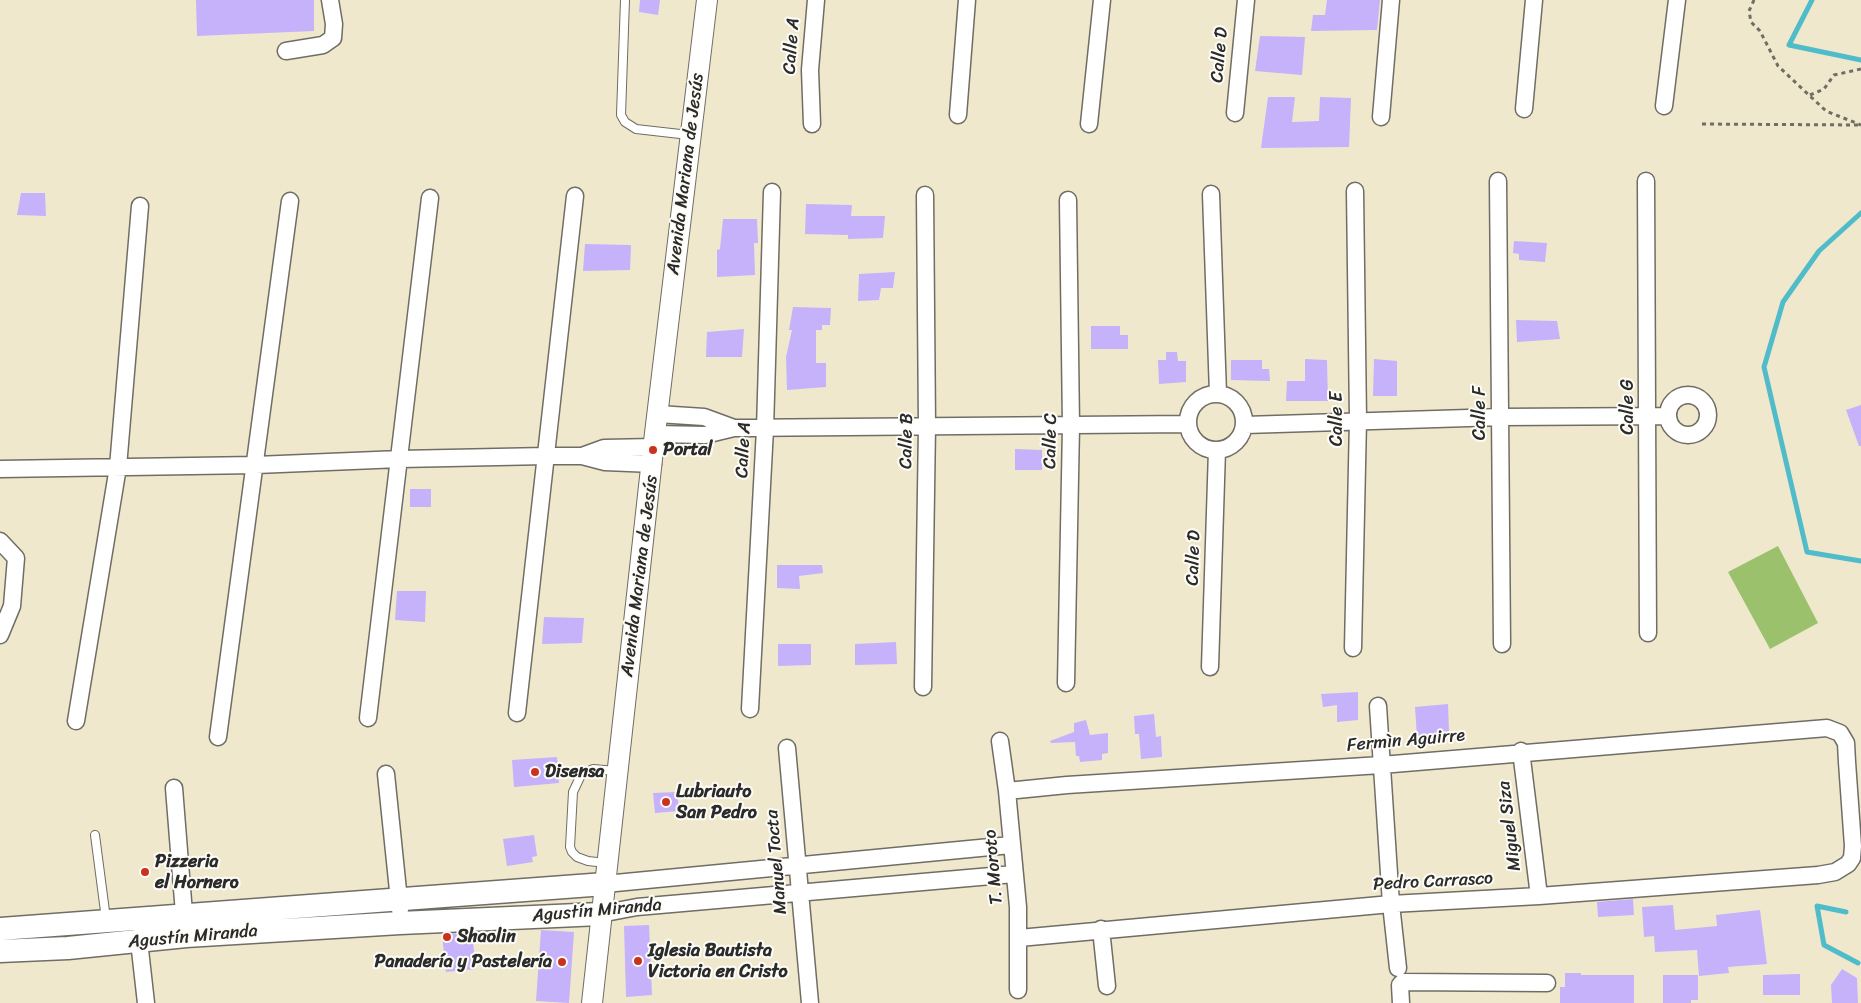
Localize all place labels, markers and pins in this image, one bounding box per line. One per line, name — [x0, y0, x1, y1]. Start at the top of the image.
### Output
place label: Portal — [663, 439, 712, 461]
marker: Portal — [647, 444, 659, 456]
place label: Disensa — [545, 761, 604, 783]
marker: Disensa — [529, 766, 541, 778]
place label: Lubriauto San Pedro — [676, 781, 757, 824]
marker: Lubriauto San Pedro — [660, 796, 672, 808]
place label: Pizzeria el Hornero — [155, 851, 239, 894]
marker: Pizzeria el Hornero — [139, 866, 151, 878]
place label: Shaolin — [457, 926, 516, 948]
marker: Shaolin — [441, 931, 453, 943]
place label: Iglesia Bautista Victoria en Cristo — [648, 940, 788, 982]
place label: Panadería y Pastelería — [375, 951, 552, 973]
marker: Iglesia Bautista Victoria en Cristo — [632, 955, 644, 967]
marker: Panadería y Pastelería — [556, 956, 568, 968]

